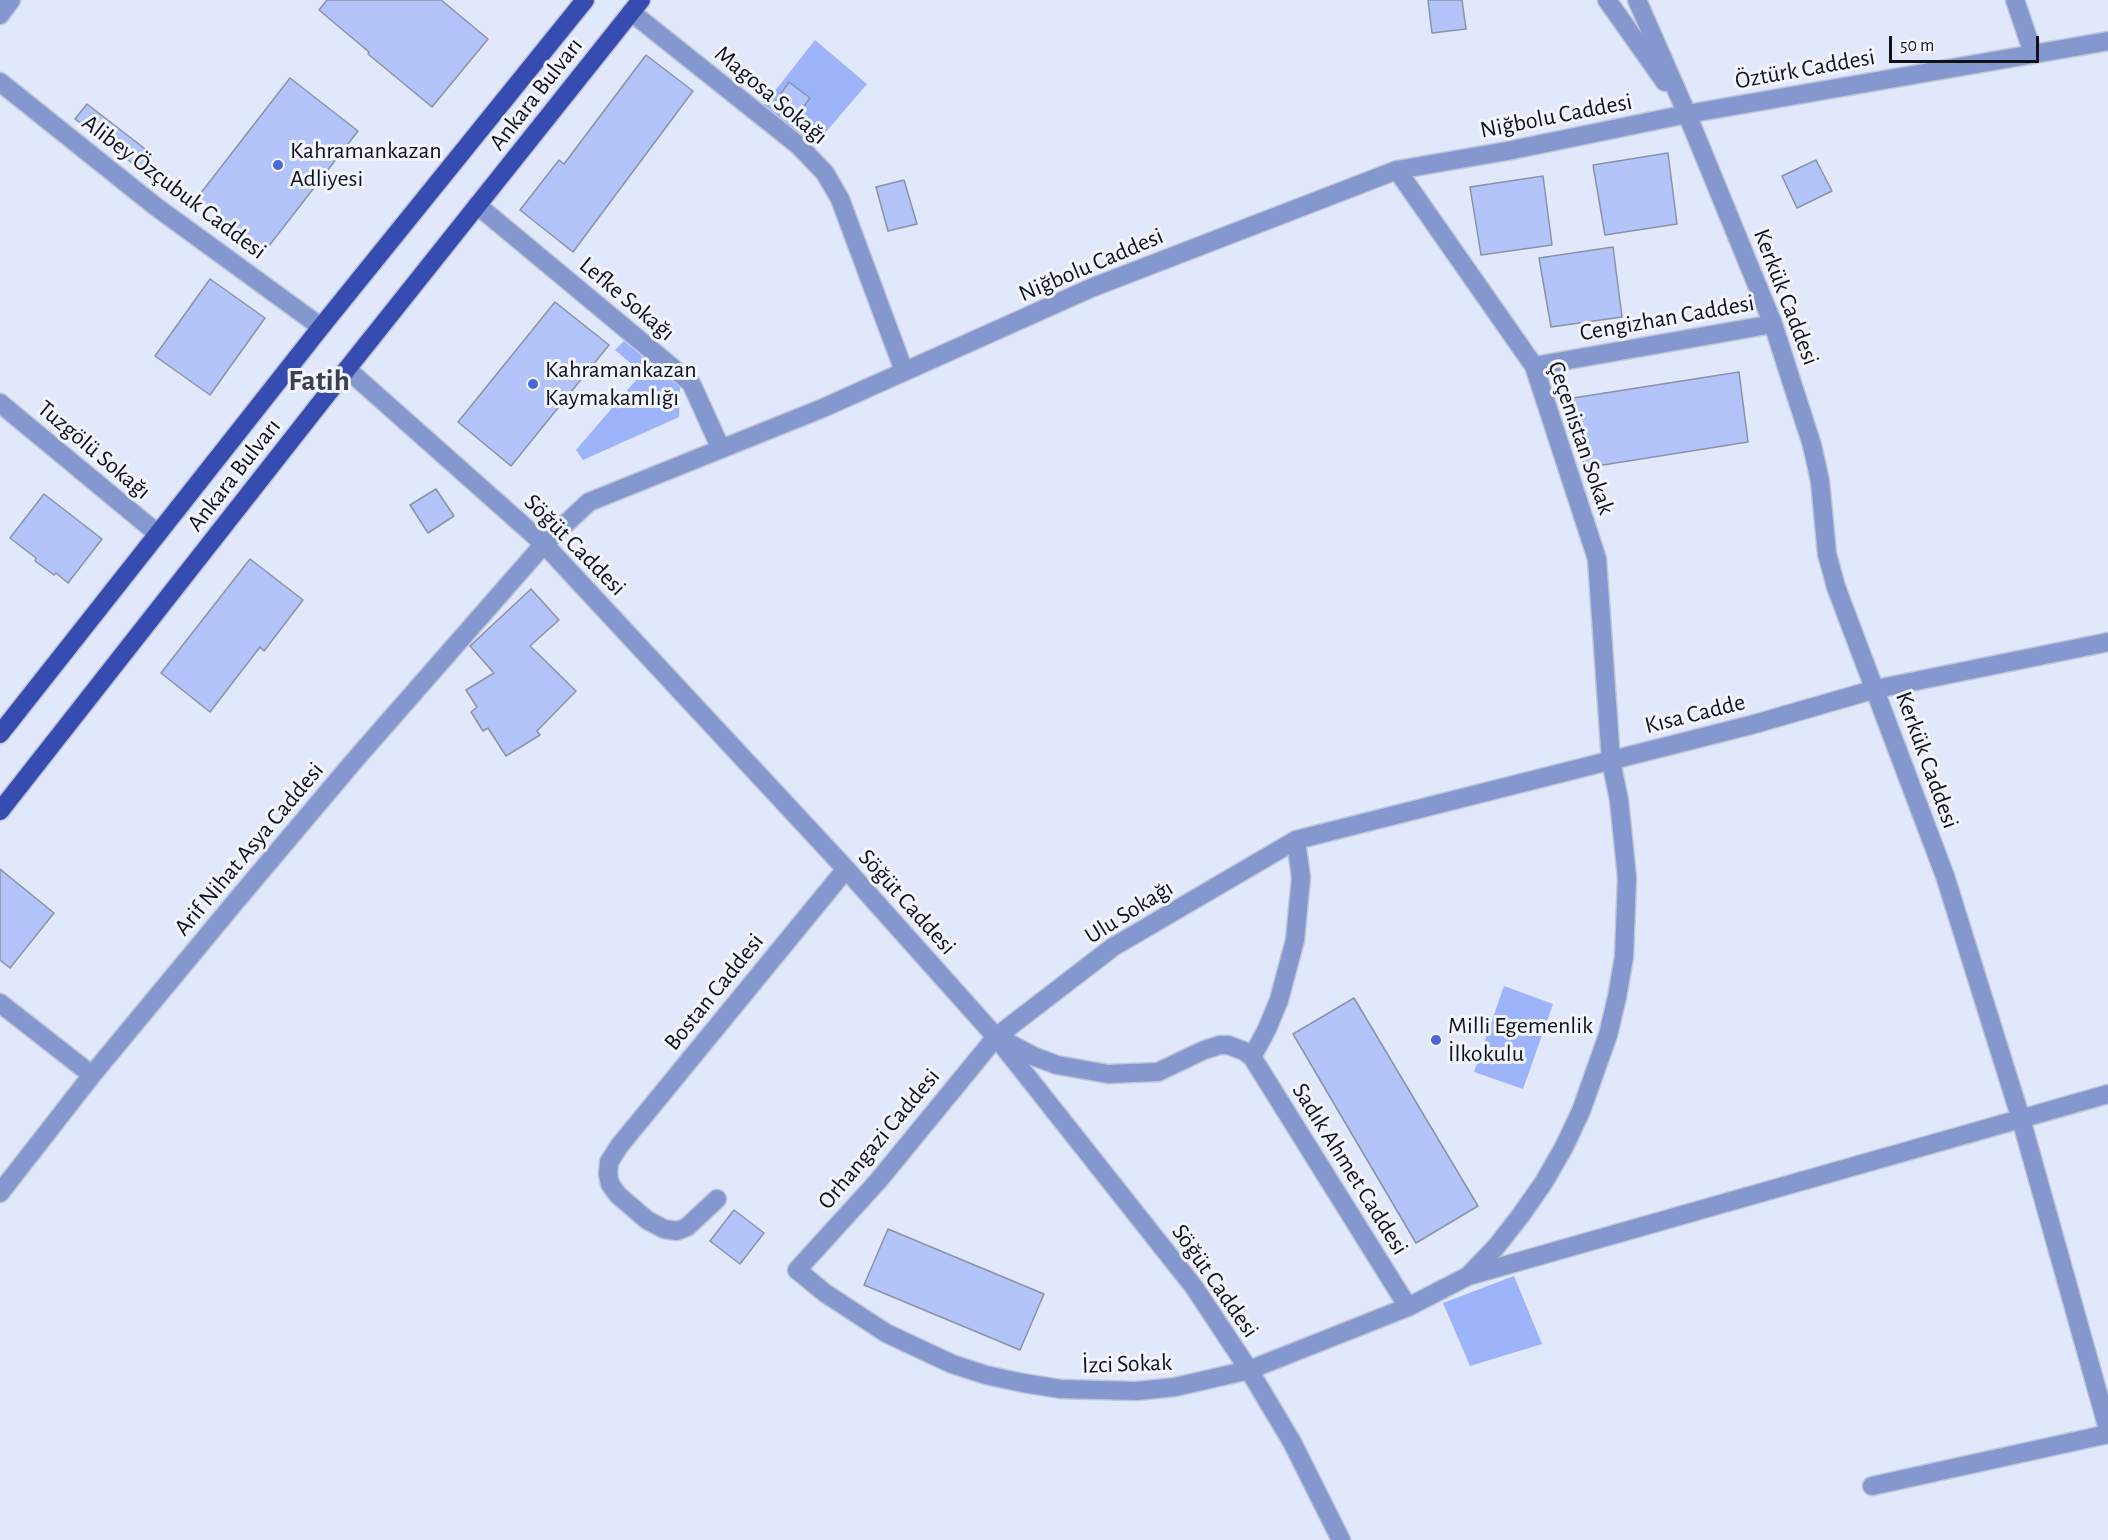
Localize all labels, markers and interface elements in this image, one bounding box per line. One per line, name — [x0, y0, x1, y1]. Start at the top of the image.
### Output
scale bar — [1892, 24, 2042, 62]
street label: Ankara Bulvarı — [483, 32, 589, 156]
text: 50 m — [1900, 37, 1934, 55]
street label: Magosa Sokağı — [709, 39, 833, 151]
street label: Öztürk Caddesi — [1733, 43, 1877, 95]
street label: Niğbolu Caddesi — [1478, 87, 1634, 145]
street label: Alibey Özçubuk Caddesi — [76, 108, 272, 266]
place label: Kahramankazan Adliyesi — [290, 137, 442, 193]
marker: Kahramankazan Adliyesi — [271, 158, 285, 172]
street label: Niğbolu Caddesi — [1014, 222, 1168, 308]
street label: Kerkük Caddesi — [1747, 225, 1825, 369]
street label: Lefke Sokağı — [573, 251, 681, 347]
street label: Cengizhan Caddesi — [1578, 288, 1756, 348]
place label: Kahramankazan Kaymakamlığı — [545, 356, 697, 412]
street label: Çeçenistan Sokak — [1541, 357, 1621, 519]
district label: Fatih — [288, 363, 350, 399]
marker: Kahramankazan Kaymakamlığı — [526, 377, 540, 391]
street label: Tuzgölü Sokağı — [31, 394, 157, 506]
street label: Ankara Bulvarı — [181, 413, 287, 537]
street label: Söğüt Caddesi — [518, 488, 632, 602]
street label: Kısa Cadde — [1642, 688, 1748, 740]
street label: Kerkük Caddesi — [1889, 688, 1965, 832]
street label: Arif Nihat Asya Caddesi — [168, 756, 330, 942]
street label: Söğüt Caddesi — [852, 843, 962, 961]
street label: Ulu Sokağı — [1079, 874, 1179, 950]
street label: Bostan Caddesi — [658, 928, 770, 1056]
place label: Milli Egemenlik İlkokulu — [1448, 1012, 1593, 1068]
marker: Milli Egemenlik İlkokulu — [1429, 1033, 1443, 1047]
street label: Orhangazi Caddesi — [812, 1063, 946, 1215]
street label: Sadık Ahmet Caddesi — [1286, 1078, 1414, 1260]
street label: Söğüt Caddesi — [1165, 1219, 1265, 1343]
street label: İzci Sokak — [1081, 1348, 1173, 1380]

